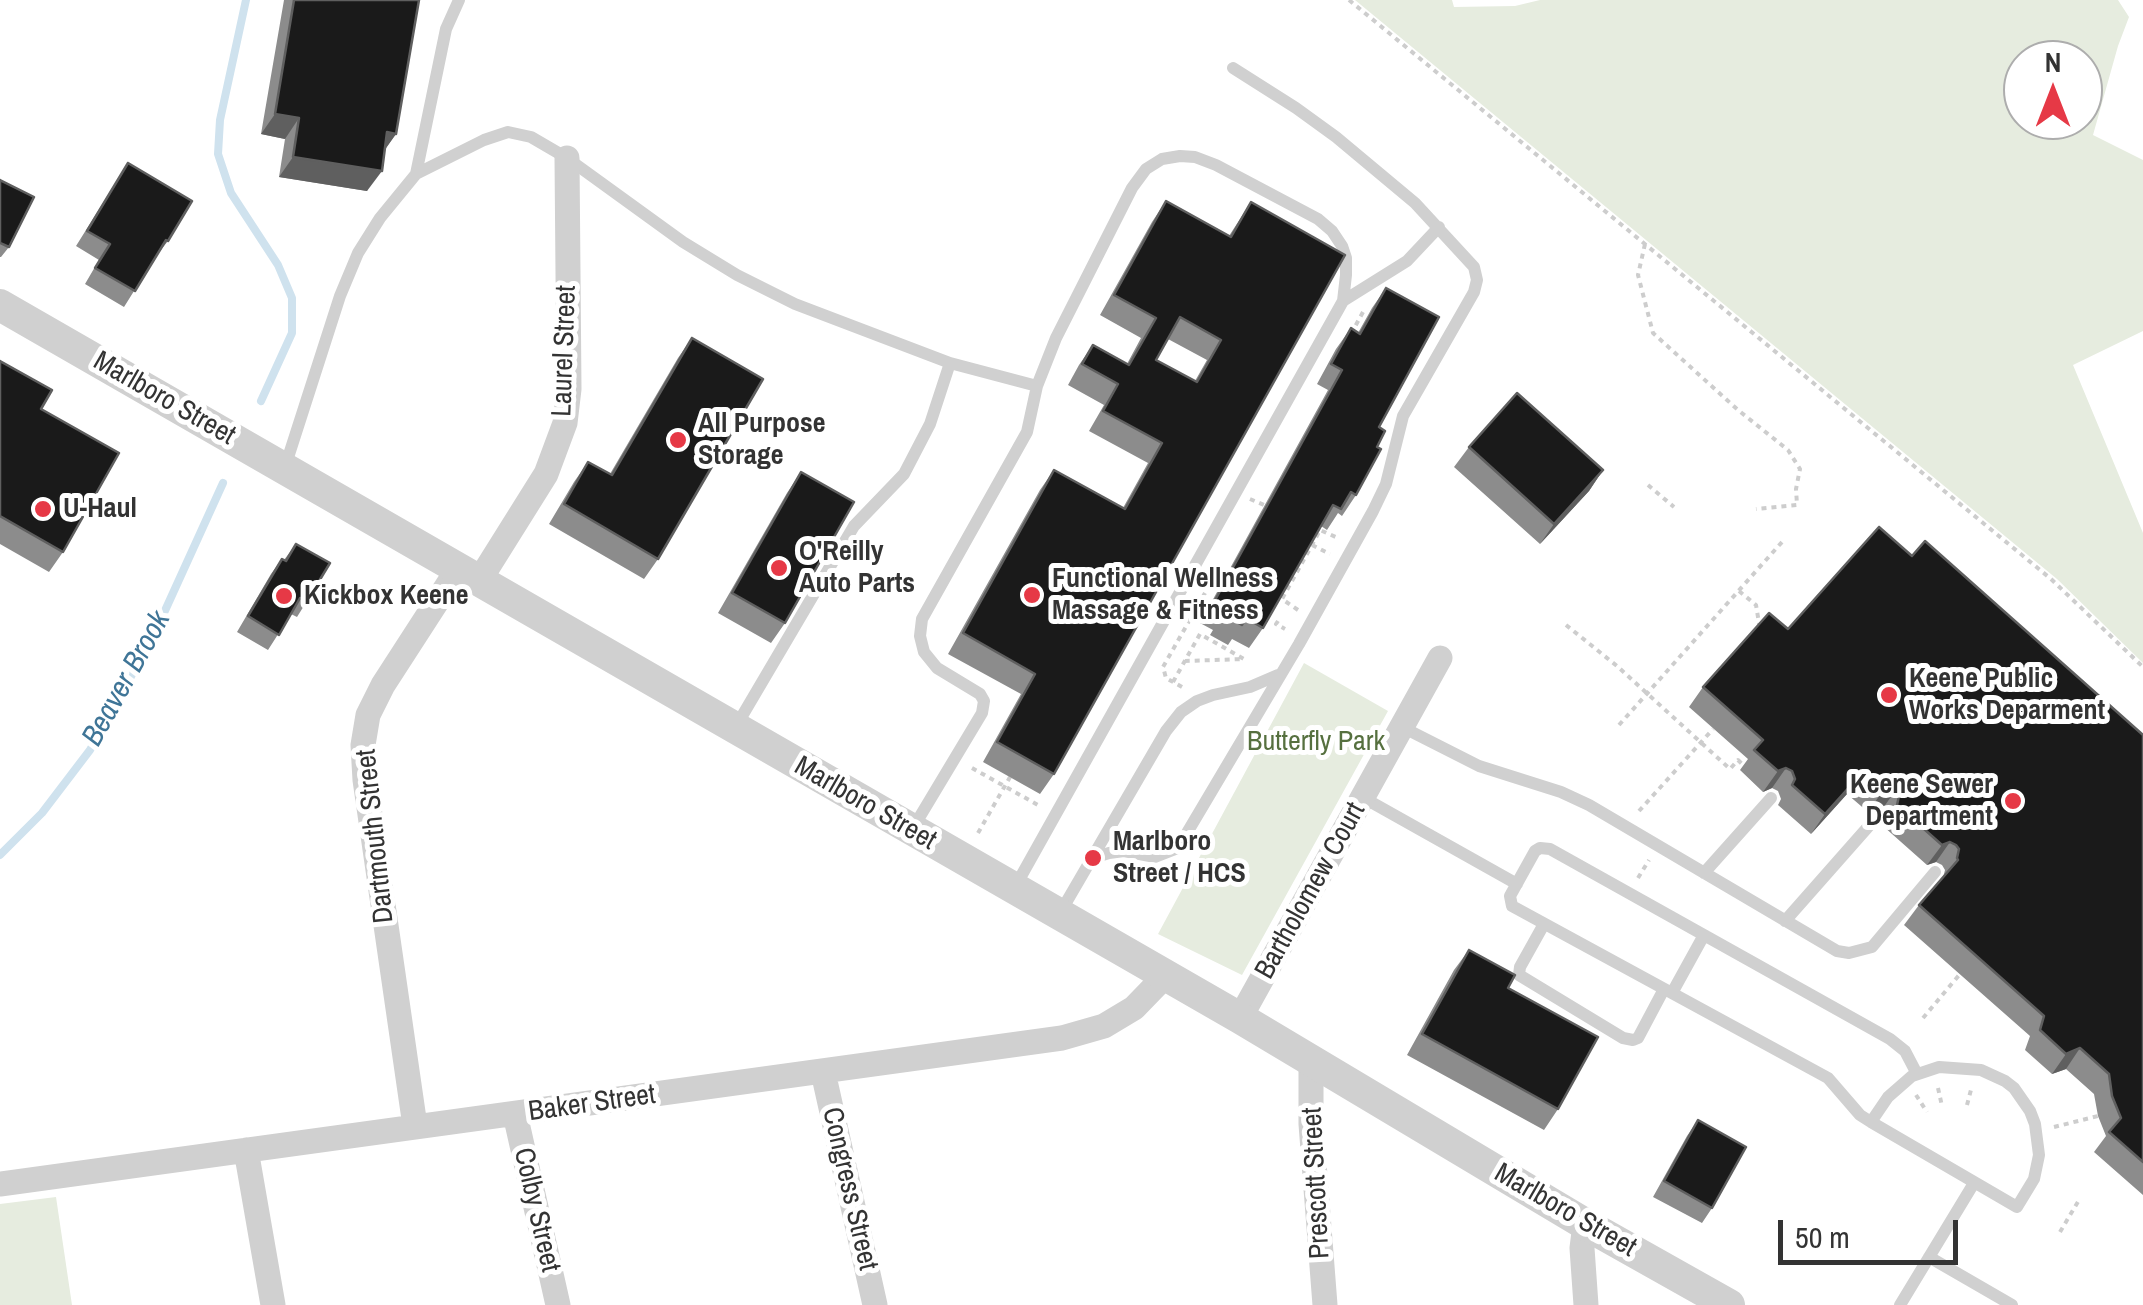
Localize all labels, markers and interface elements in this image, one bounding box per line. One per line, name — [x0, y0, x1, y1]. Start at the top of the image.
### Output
north arrow — [2003, 40, 2103, 140]
text: N — [2045, 43, 2061, 81]
street label: Laurel Street — [546, 285, 584, 417]
street label: Marlboro Street — [87, 345, 241, 453]
place label: All Purpose Storage — [698, 407, 826, 473]
marker: All Purpose Storage — [667, 429, 689, 451]
place label: U-Haul — [63, 492, 137, 526]
marker: U-Haul — [32, 498, 54, 520]
place label: O'Reilly Auto Parts — [799, 535, 915, 601]
marker: O'Reilly Auto Parts — [768, 557, 790, 579]
place label: Functional Wellness Massage & Fitness — [1052, 562, 1274, 628]
place label: Kickbox Keene — [304, 579, 469, 613]
marker: Functional Wellness Massage & Fitness — [1021, 584, 1043, 606]
marker: Kickbox Keene — [273, 585, 295, 607]
water label: Beaver Brook — [75, 605, 179, 753]
place label: Keene Public Works Deparment — [1909, 662, 2105, 728]
marker: Keene Public Works Deparment — [1878, 684, 1900, 706]
park label: Butterfly Park — [1247, 725, 1385, 759]
street label: Dartmouth Street — [350, 747, 402, 925]
street label: Marlboro Street — [788, 750, 942, 858]
place label: Keene Sewer Department — [1850, 768, 1993, 834]
marker: Keene Sewer Department — [2002, 790, 2024, 812]
street label: Bartholomew Court — [1249, 797, 1373, 985]
place label: Marlboro Street / HCS — [1113, 825, 1246, 891]
marker: Marlboro Street / HCS — [1082, 847, 1104, 869]
street label: Baker Street — [526, 1078, 658, 1130]
street label: Congress Street — [814, 1104, 884, 1274]
street label: Prescott Street — [1296, 1106, 1338, 1260]
street label: Colby Street — [505, 1145, 567, 1275]
street label: Marlboro Street — [1488, 1157, 1642, 1265]
scale bar — [1783, 1200, 1963, 1262]
text: 50 m — [1795, 1217, 1850, 1257]

